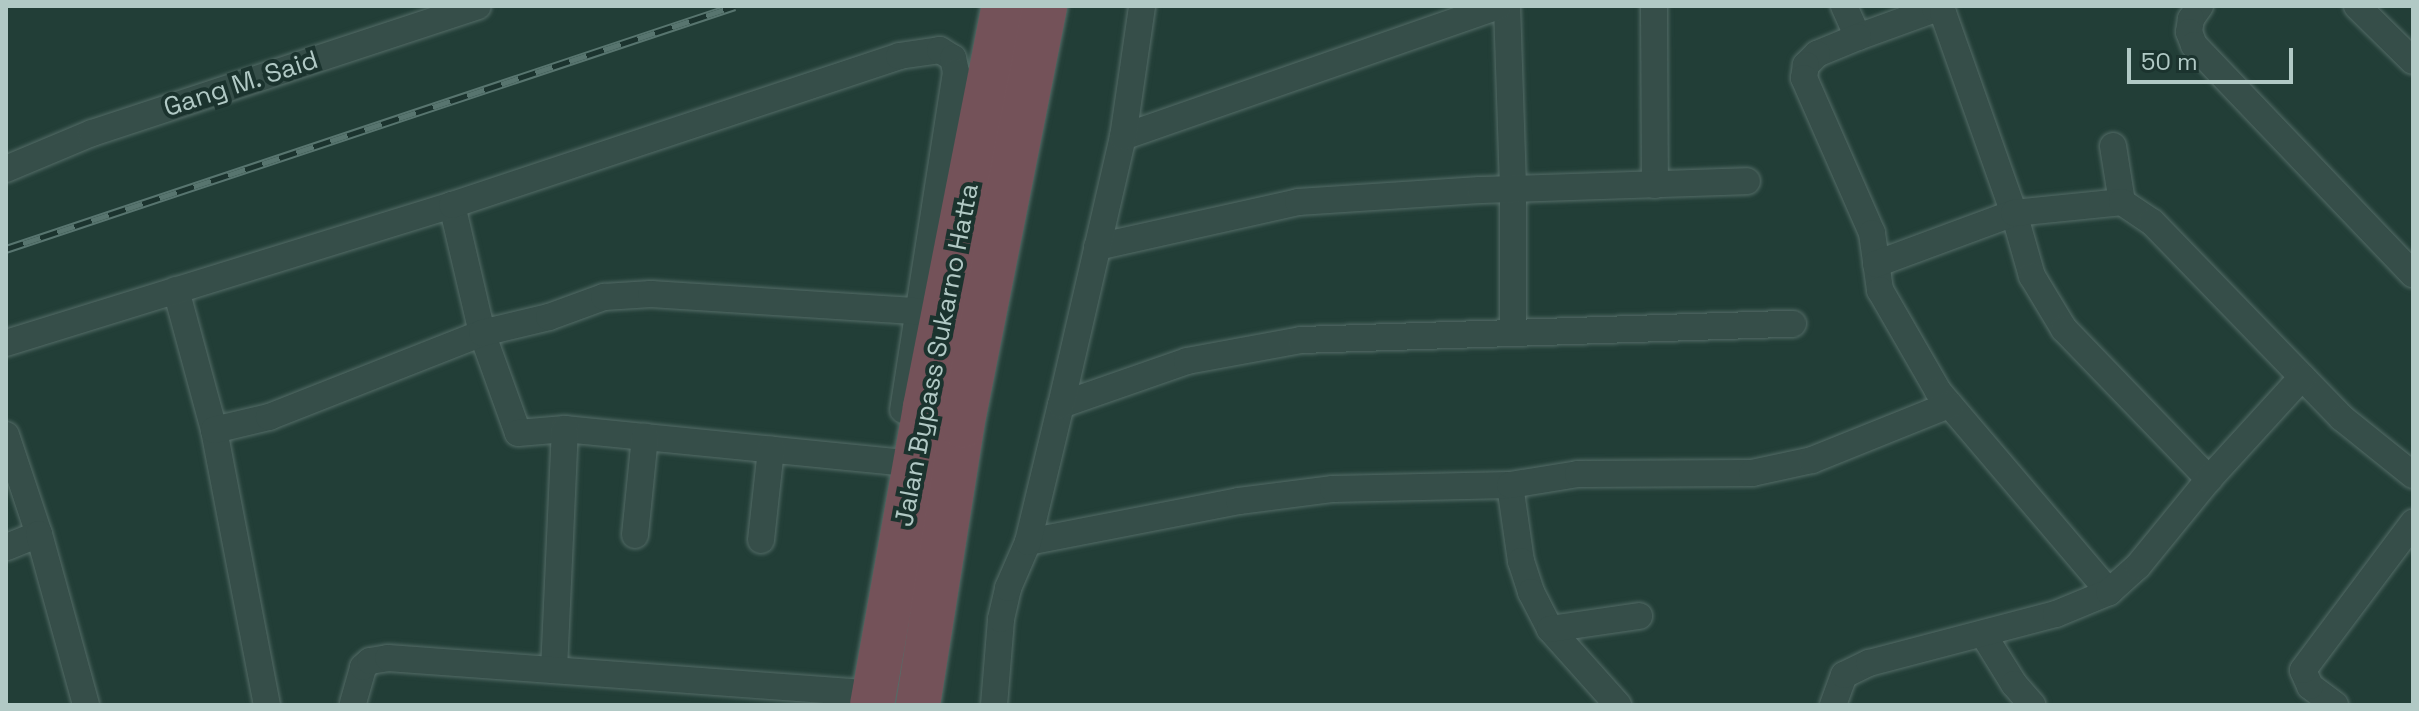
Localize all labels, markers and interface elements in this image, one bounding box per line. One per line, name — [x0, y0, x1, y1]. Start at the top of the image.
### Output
scale bar — [2131, 32, 2297, 82]
street label: Gang M. Said — [160, 44, 322, 124]
text: 50 m — [2141, 46, 2198, 77]
street label: Jalan Bypass Sukarno Hatta — [888, 181, 986, 529]

